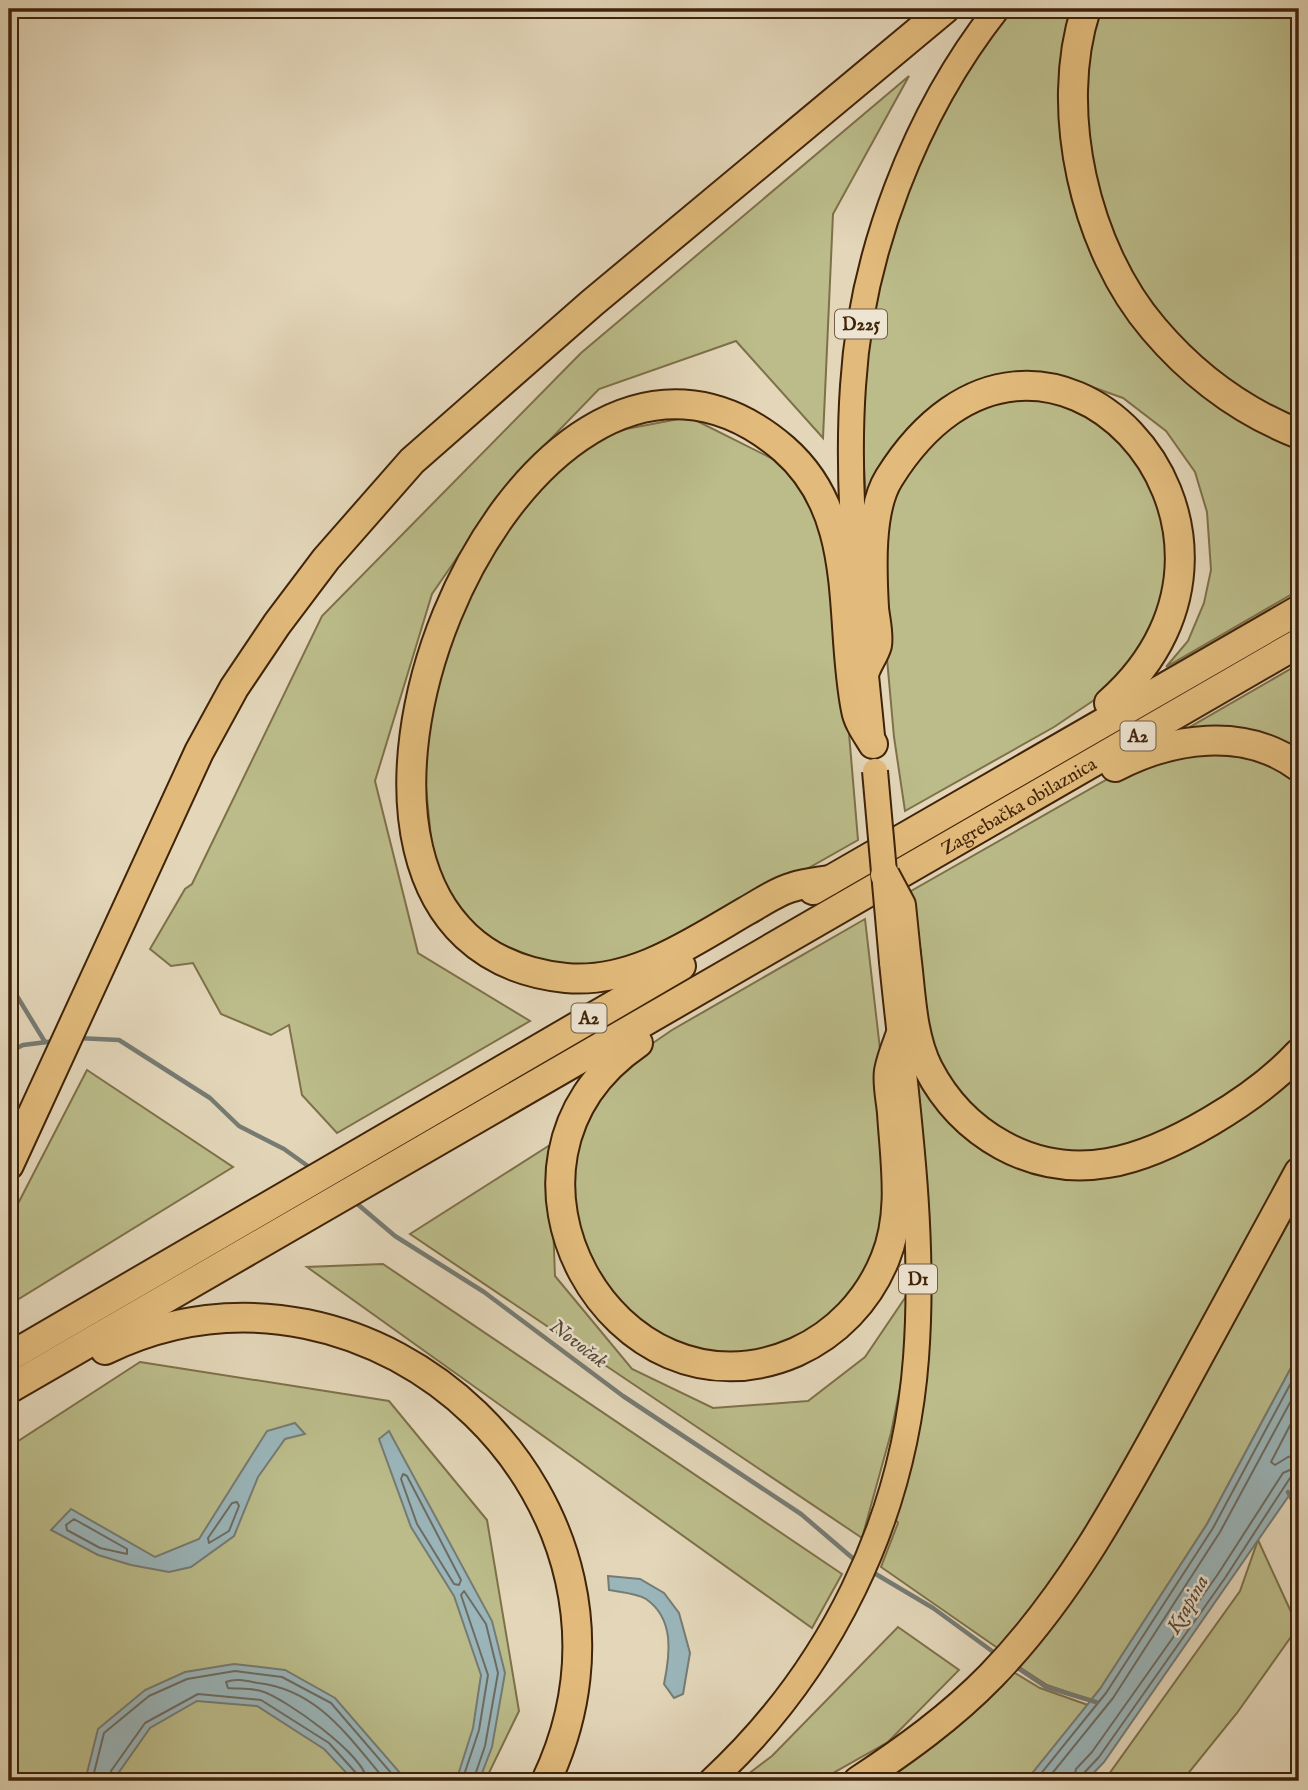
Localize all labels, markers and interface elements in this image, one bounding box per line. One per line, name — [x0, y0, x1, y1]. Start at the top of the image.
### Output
road number: D225 — [835, 310, 887, 338]
road number: A2 — [1120, 722, 1156, 750]
street label: Zagrebačka obilaznica — [937, 752, 1102, 861]
road number: A2 — [572, 1003, 606, 1032]
road number: D1 — [899, 1264, 937, 1294]
water label: Novočak — [544, 1313, 613, 1375]
water label: Krapina — [1160, 1571, 1216, 1640]

